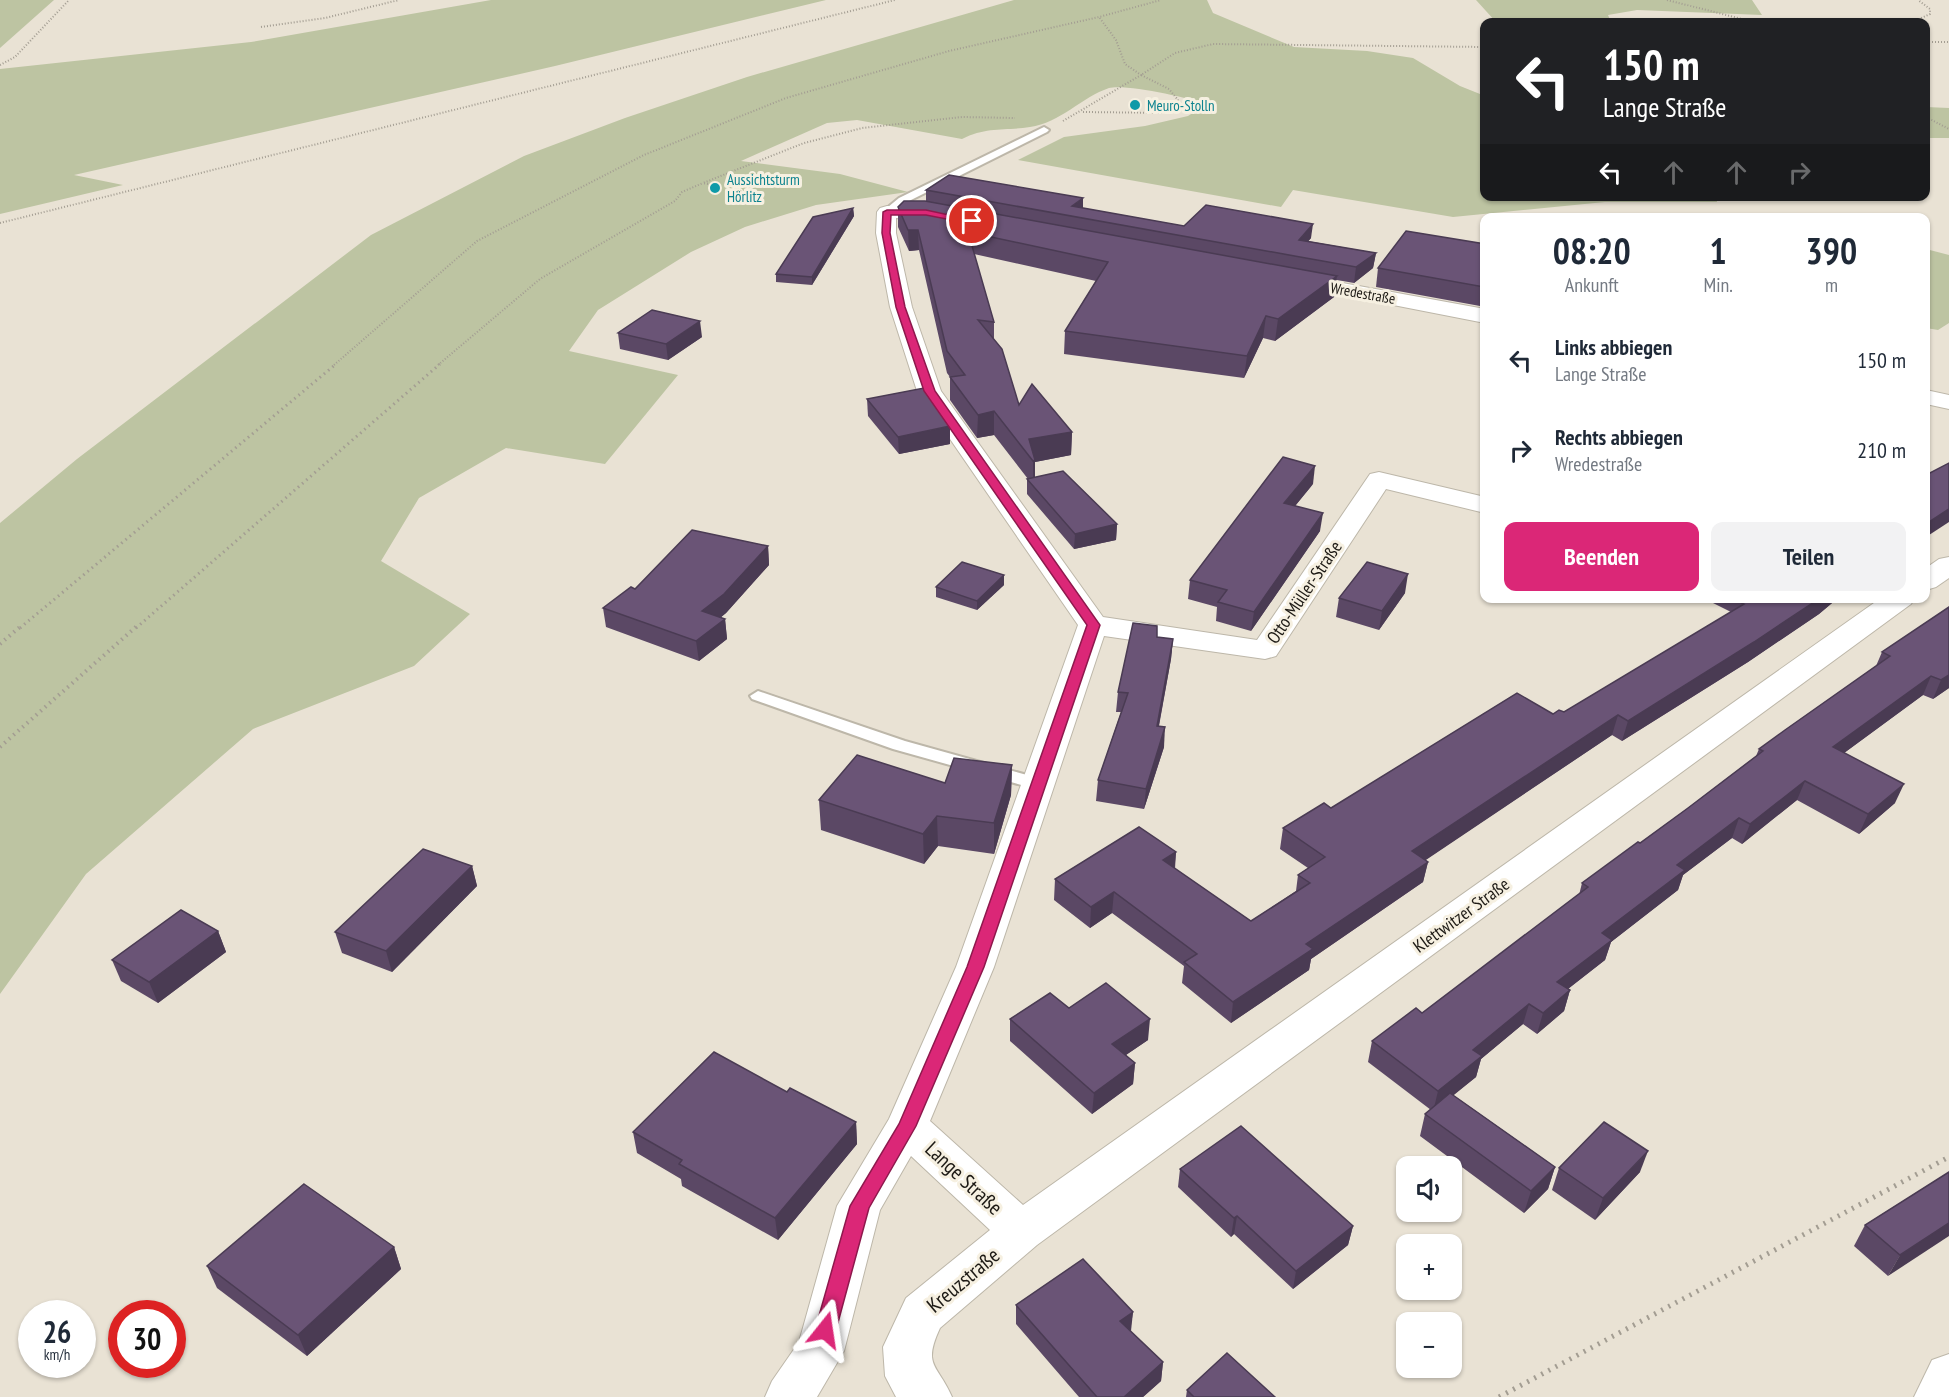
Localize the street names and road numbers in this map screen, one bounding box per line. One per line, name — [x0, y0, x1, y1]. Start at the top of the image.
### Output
street label: Wredestraße — [1329, 278, 1397, 308]
street label: Otto-Müller-Straße — [1261, 536, 1347, 648]
street label: Klettwitzer Straße — [1408, 872, 1514, 958]
street label: Lange Straße — [920, 1135, 1008, 1221]
street label: Kreuzstraße — [921, 1242, 1005, 1318]

